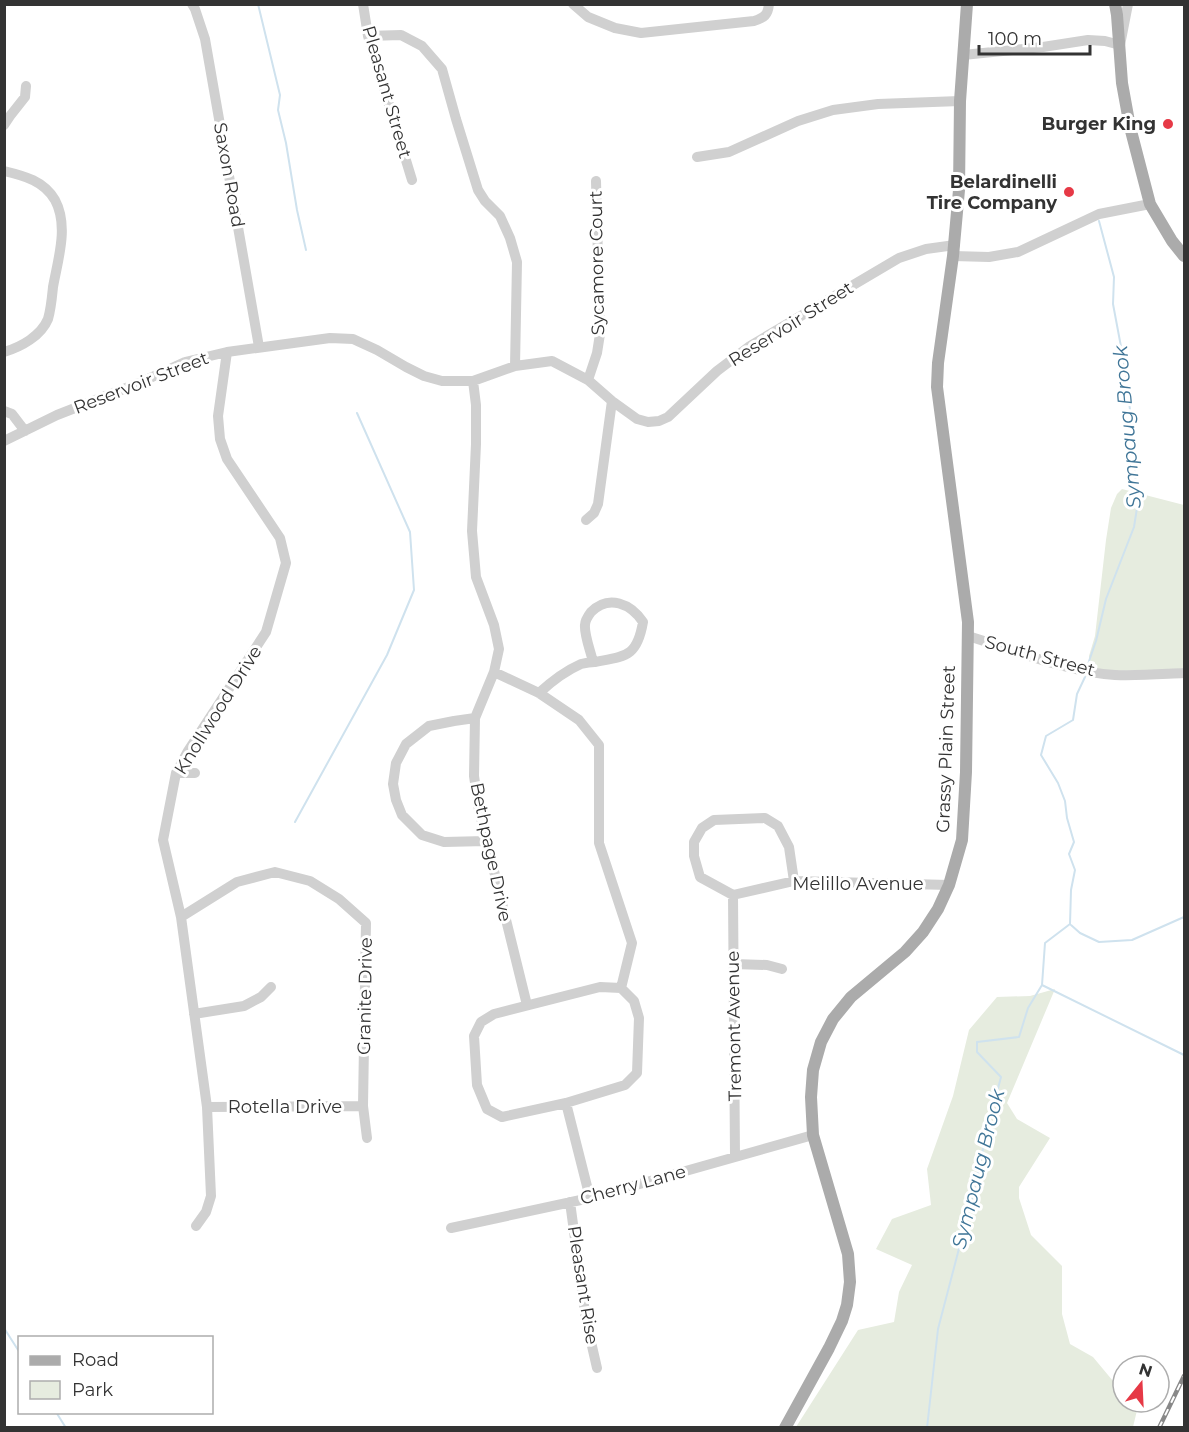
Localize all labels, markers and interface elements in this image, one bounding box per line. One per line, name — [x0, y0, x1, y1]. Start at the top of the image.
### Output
scale bar — [979, 18, 1090, 56]
street label: Pleasant Street — [358, 23, 416, 161]
text: 100 m — [988, 28, 1042, 50]
place label: Burger King — [1042, 113, 1156, 135]
marker: Burger King — [1161, 117, 1175, 131]
street label: Saxon Road — [209, 121, 249, 229]
place label: Belardinelli Tire Company — [927, 171, 1057, 214]
marker: Belardinelli Tire Company — [1062, 185, 1076, 199]
street label: Sycamore Court — [585, 190, 609, 336]
street label: Reservoir Street — [725, 277, 857, 371]
water label: Sympaug Brook — [1108, 343, 1146, 510]
street label: Reservoir Street — [70, 347, 212, 419]
street label: South Street — [983, 631, 1097, 681]
street label: Knollwood Drive — [169, 641, 267, 779]
street label: Grassy Plain Street — [932, 665, 960, 833]
street label: Bethpage Drive — [466, 780, 517, 924]
street label: Melillo Avenue — [792, 873, 924, 895]
street label: Granite Drive — [353, 937, 377, 1055]
street label: Tremont Avenue — [722, 950, 746, 1101]
water label: Sympaug Brook — [947, 1086, 1010, 1251]
street label: Rotella Drive — [228, 1096, 342, 1118]
street label: Cherry Lane — [578, 1160, 688, 1210]
street label: Pleasant Rise — [563, 1224, 603, 1346]
legend — [18, 1336, 213, 1414]
text: Road — [72, 1349, 119, 1371]
north arrow — [1111, 1354, 1171, 1414]
text: N — [1136, 1359, 1155, 1381]
text: Park — [72, 1379, 113, 1401]

